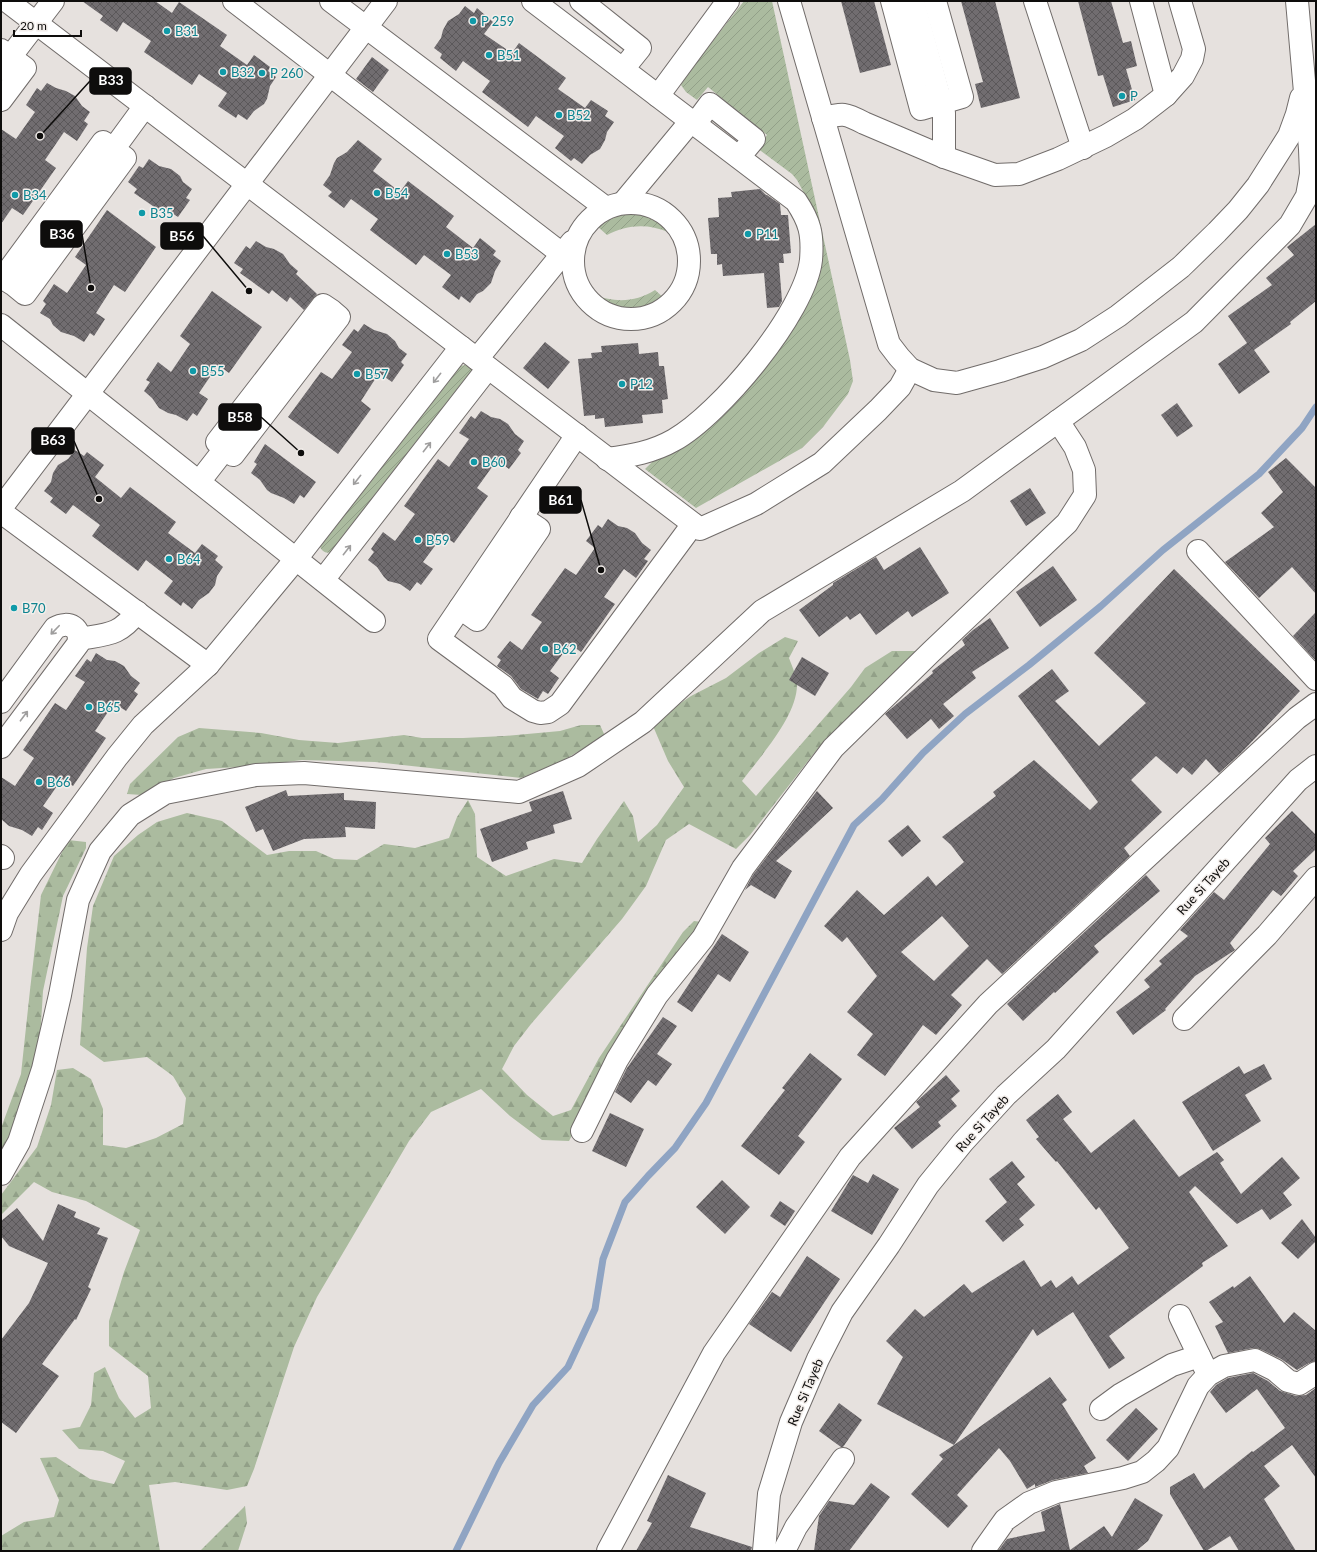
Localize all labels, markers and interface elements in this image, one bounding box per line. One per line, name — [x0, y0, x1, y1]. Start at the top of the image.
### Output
scale bar — [14, 12, 81, 38]
place label: P 259 — [481, 13, 514, 29]
marker: P 259 — [468, 16, 478, 26]
text: 20 m — [20, 18, 47, 33]
place label: B31 — [175, 23, 199, 39]
marker: B31 — [162, 26, 172, 36]
place label: B51 — [497, 47, 521, 63]
marker: B51 — [484, 50, 494, 60]
place label: B32 — [231, 64, 255, 80]
place label: P 260 — [270, 65, 304, 81]
marker: B32 — [218, 67, 228, 77]
callout: B33 — [90, 68, 131, 94]
marker: P 260 — [257, 68, 267, 78]
text: B33 — [98, 71, 124, 88]
place label: P — [1130, 88, 1138, 104]
marker: P — [1117, 91, 1127, 101]
place label: B52 — [567, 107, 591, 123]
marker: B52 — [554, 110, 564, 120]
place label: B54 — [385, 185, 409, 201]
place label: B34 — [23, 187, 47, 203]
marker: B54 — [372, 188, 382, 198]
marker: B34 — [10, 190, 20, 200]
place label: B35 — [150, 205, 174, 221]
marker: B35 — [137, 208, 147, 218]
callout: B36 — [41, 221, 82, 247]
callout: B56 — [161, 223, 203, 249]
text: B36 — [49, 225, 75, 242]
place label: P11 — [756, 226, 779, 242]
text: B56 — [169, 227, 195, 244]
marker: P11 — [743, 229, 753, 239]
place label: B53 — [455, 246, 479, 262]
marker: B53 — [442, 249, 452, 259]
place label: B55 — [201, 363, 225, 379]
marker: B55 — [188, 366, 198, 376]
place label: B57 — [365, 366, 389, 382]
marker: B57 — [352, 369, 362, 379]
one-way arrow — [433, 373, 442, 384]
place label: P12 — [630, 376, 653, 392]
marker: P12 — [617, 379, 627, 389]
callout: B58 — [219, 404, 261, 430]
text: B58 — [227, 408, 253, 425]
callout: B63 — [32, 428, 74, 454]
text: B63 — [40, 431, 66, 448]
one-way arrow — [422, 441, 431, 452]
place label: B60 — [482, 454, 506, 470]
marker: B60 — [469, 457, 479, 467]
one-way arrow — [353, 475, 362, 486]
callout: B61 — [540, 487, 581, 513]
text: B61 — [548, 491, 574, 508]
place label: B59 — [426, 532, 450, 548]
marker: B59 — [413, 535, 423, 545]
one-way arrow — [343, 544, 351, 555]
place label: B64 — [177, 551, 201, 567]
marker: B64 — [164, 554, 174, 564]
place label: B70 — [22, 600, 46, 616]
marker: B70 — [9, 603, 19, 613]
one-way arrow — [50, 626, 60, 635]
place label: B62 — [553, 641, 577, 657]
marker: B62 — [540, 644, 550, 654]
place label: B65 — [97, 699, 121, 715]
marker: B65 — [84, 702, 94, 712]
one-way arrow — [20, 710, 28, 721]
place label: B66 — [47, 774, 71, 790]
marker: B66 — [34, 777, 44, 787]
street label: Rue Si Tayeb — [1173, 854, 1233, 918]
street label: Rue Si Tayeb — [952, 1091, 1012, 1155]
street label: Rue Si Tayeb — [784, 1356, 826, 1428]

